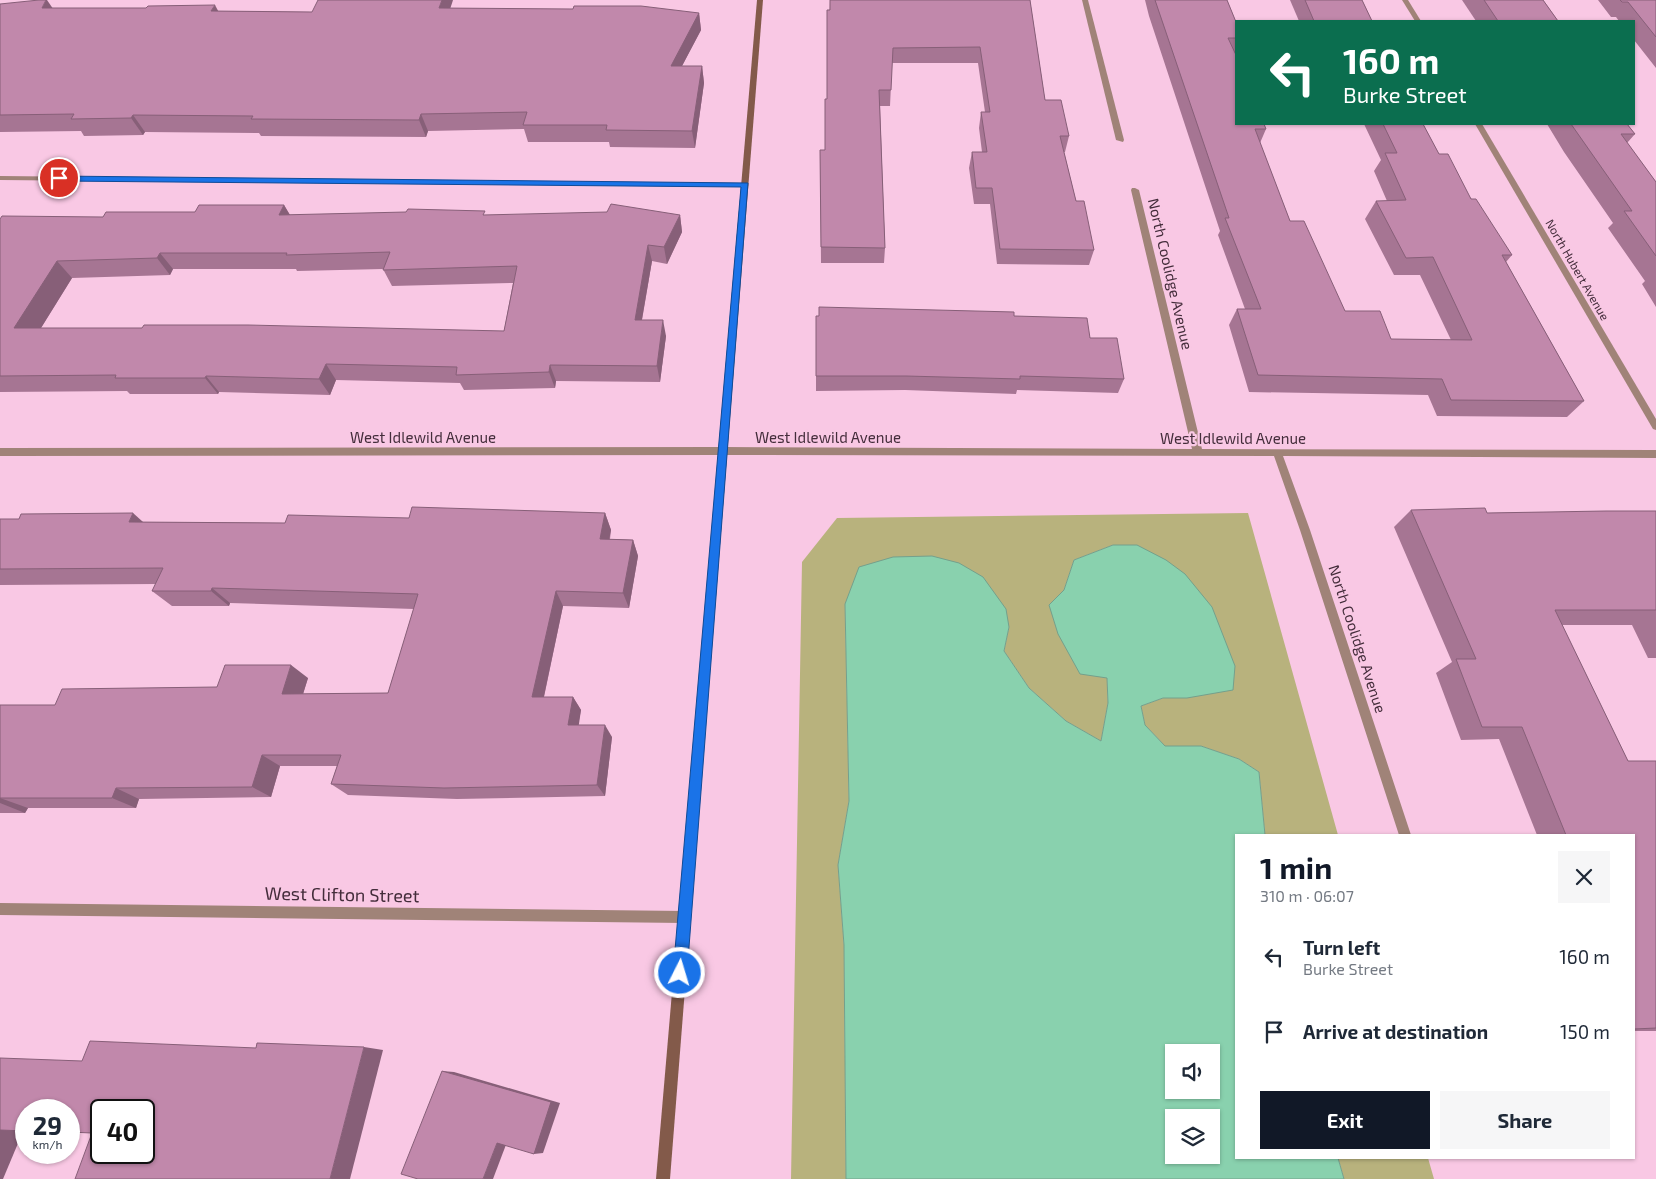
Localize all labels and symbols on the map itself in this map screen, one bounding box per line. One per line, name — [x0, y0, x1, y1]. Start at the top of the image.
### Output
pin — [38, 157, 80, 199]
street label: North Coolidge Avenue — [1145, 196, 1197, 351]
street label: North Hubert Avenue — [1543, 216, 1613, 323]
street label: West Idlewild Avenue — [350, 428, 496, 446]
street label: West Idlewild Avenue — [755, 428, 901, 446]
street label: West Idlewild Avenue — [1160, 429, 1306, 447]
street label: North Coolidge Avenue — [1325, 562, 1390, 715]
street label: West Clifton Street — [264, 882, 420, 906]
position arrow — [653, 946, 705, 998]
speed limit sign: 40 — [90, 1099, 155, 1164]

